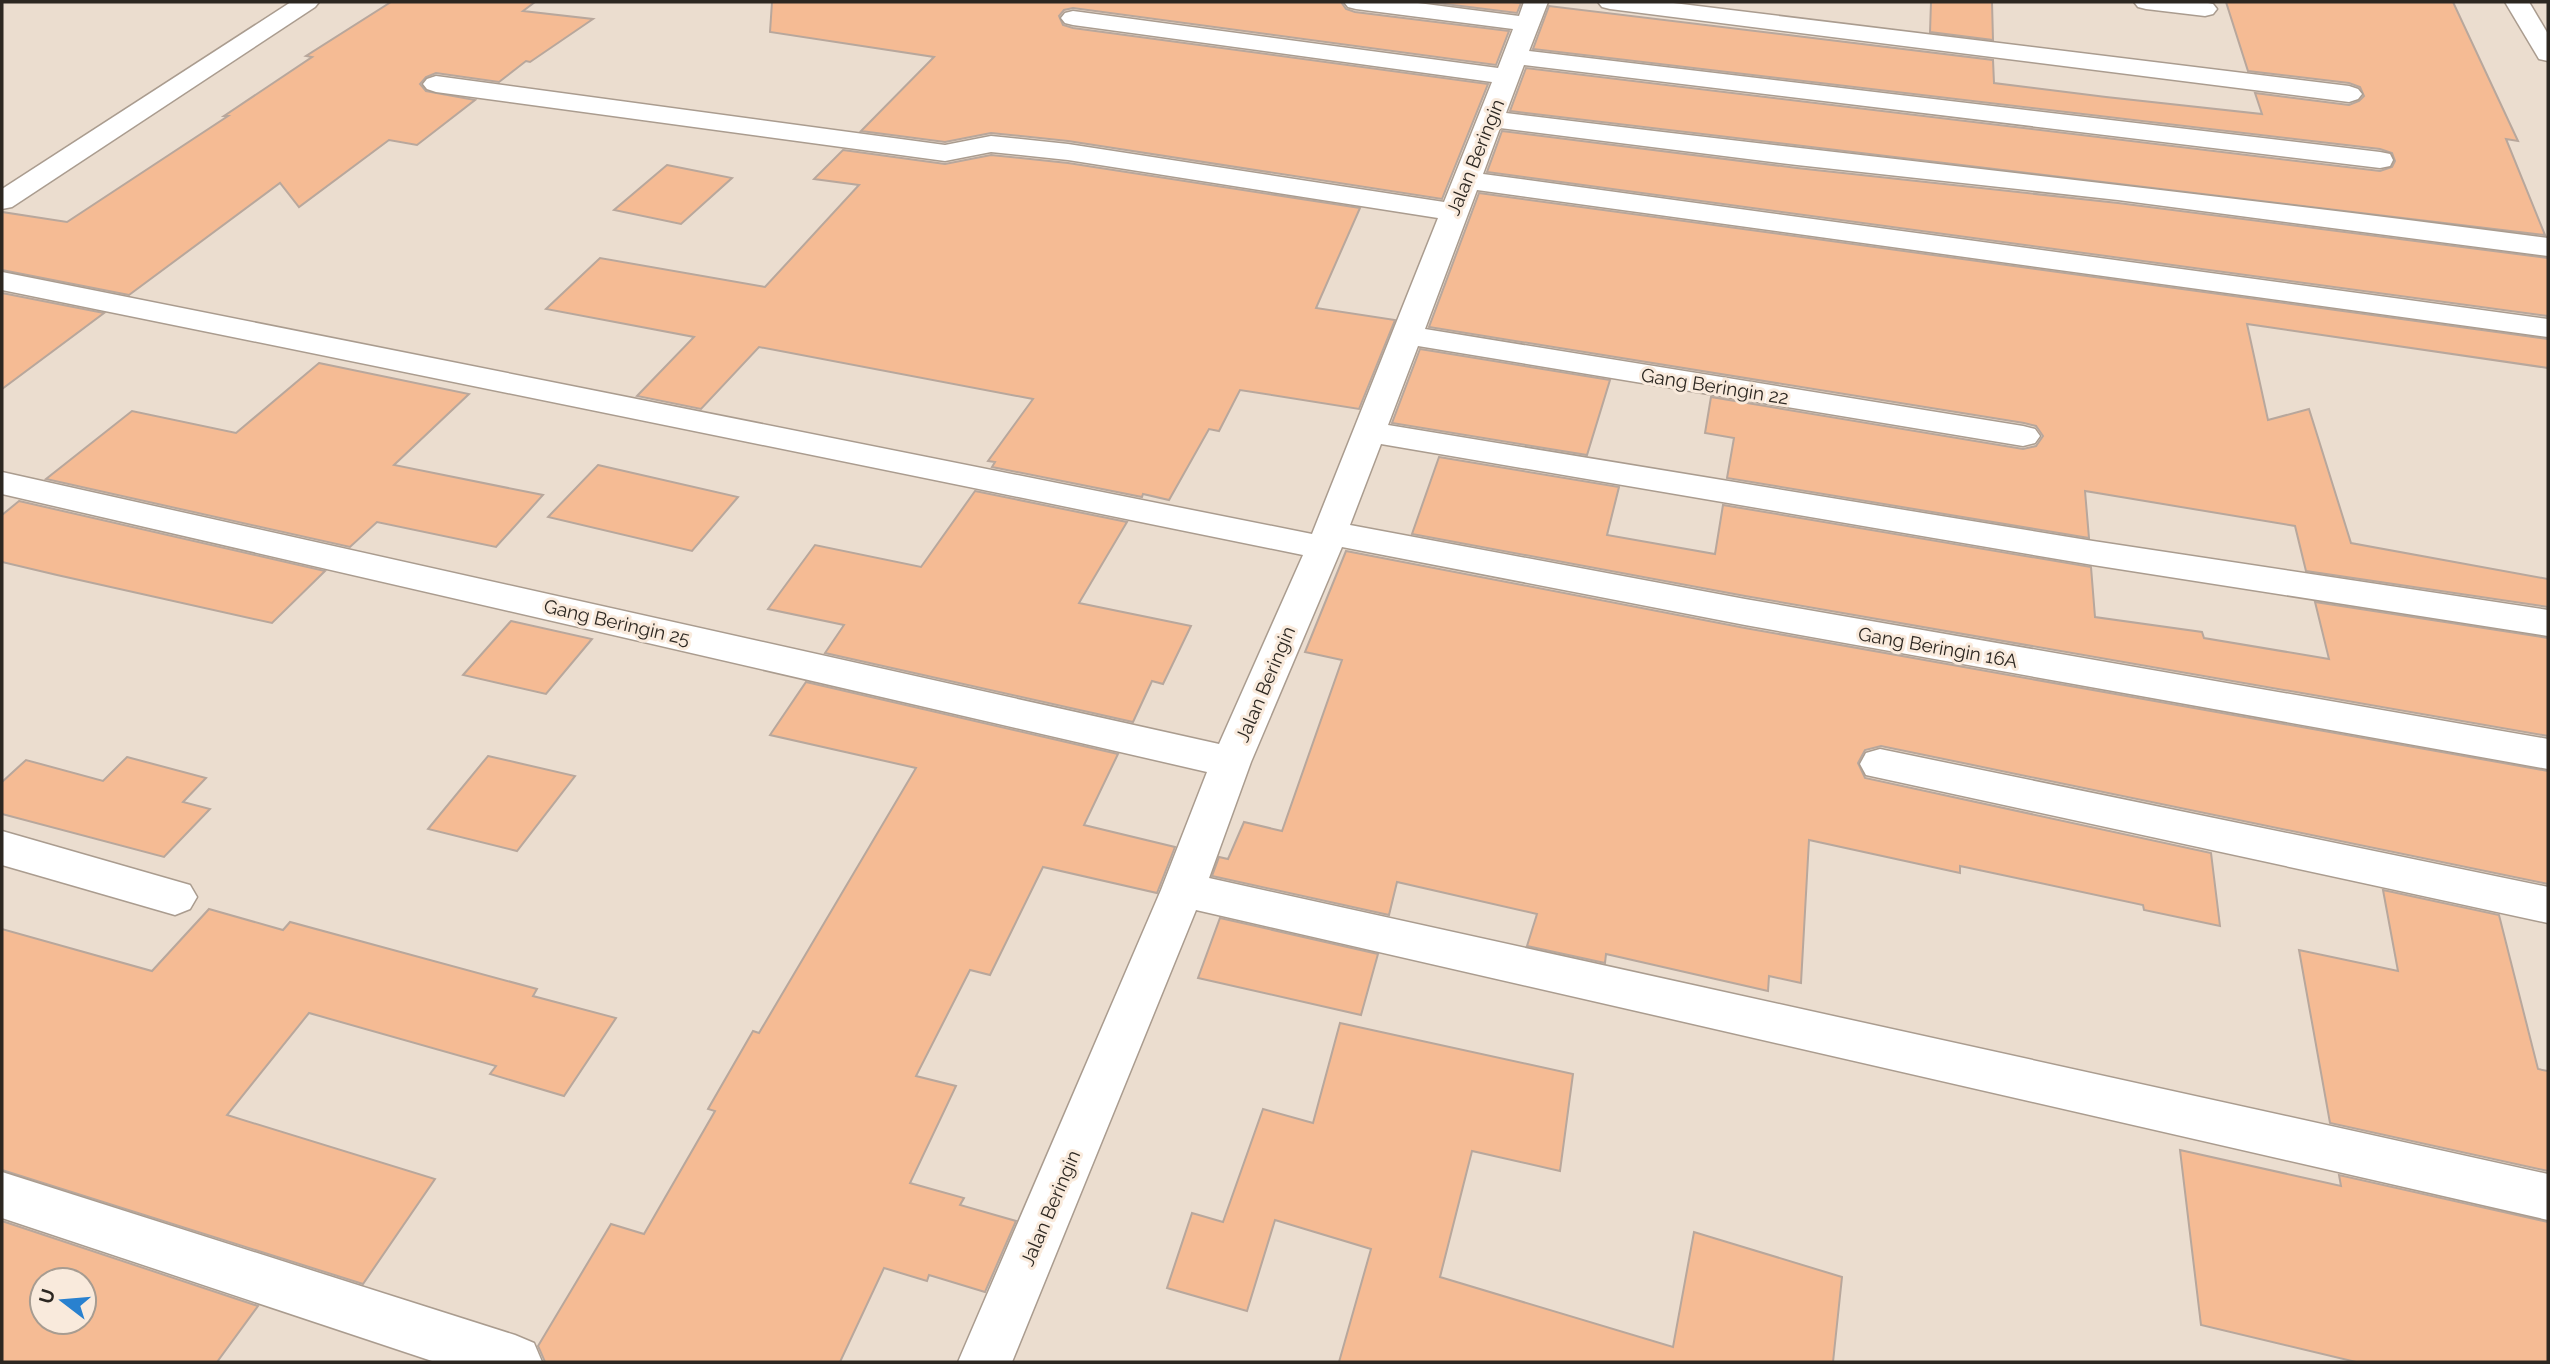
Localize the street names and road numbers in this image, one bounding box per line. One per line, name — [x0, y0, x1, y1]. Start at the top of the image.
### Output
street label: Jalan Beringin — [1442, 96, 1508, 218]
street label: Gang Beringin 22 — [1640, 363, 1790, 409]
street label: Gang Beringin 25 — [542, 594, 692, 650]
street label: Gang Beringin 16A — [1857, 622, 2019, 672]
street label: Jalan Beringin — [1231, 623, 1299, 745]
street label: Jalan Beringin — [1016, 1147, 1084, 1269]

